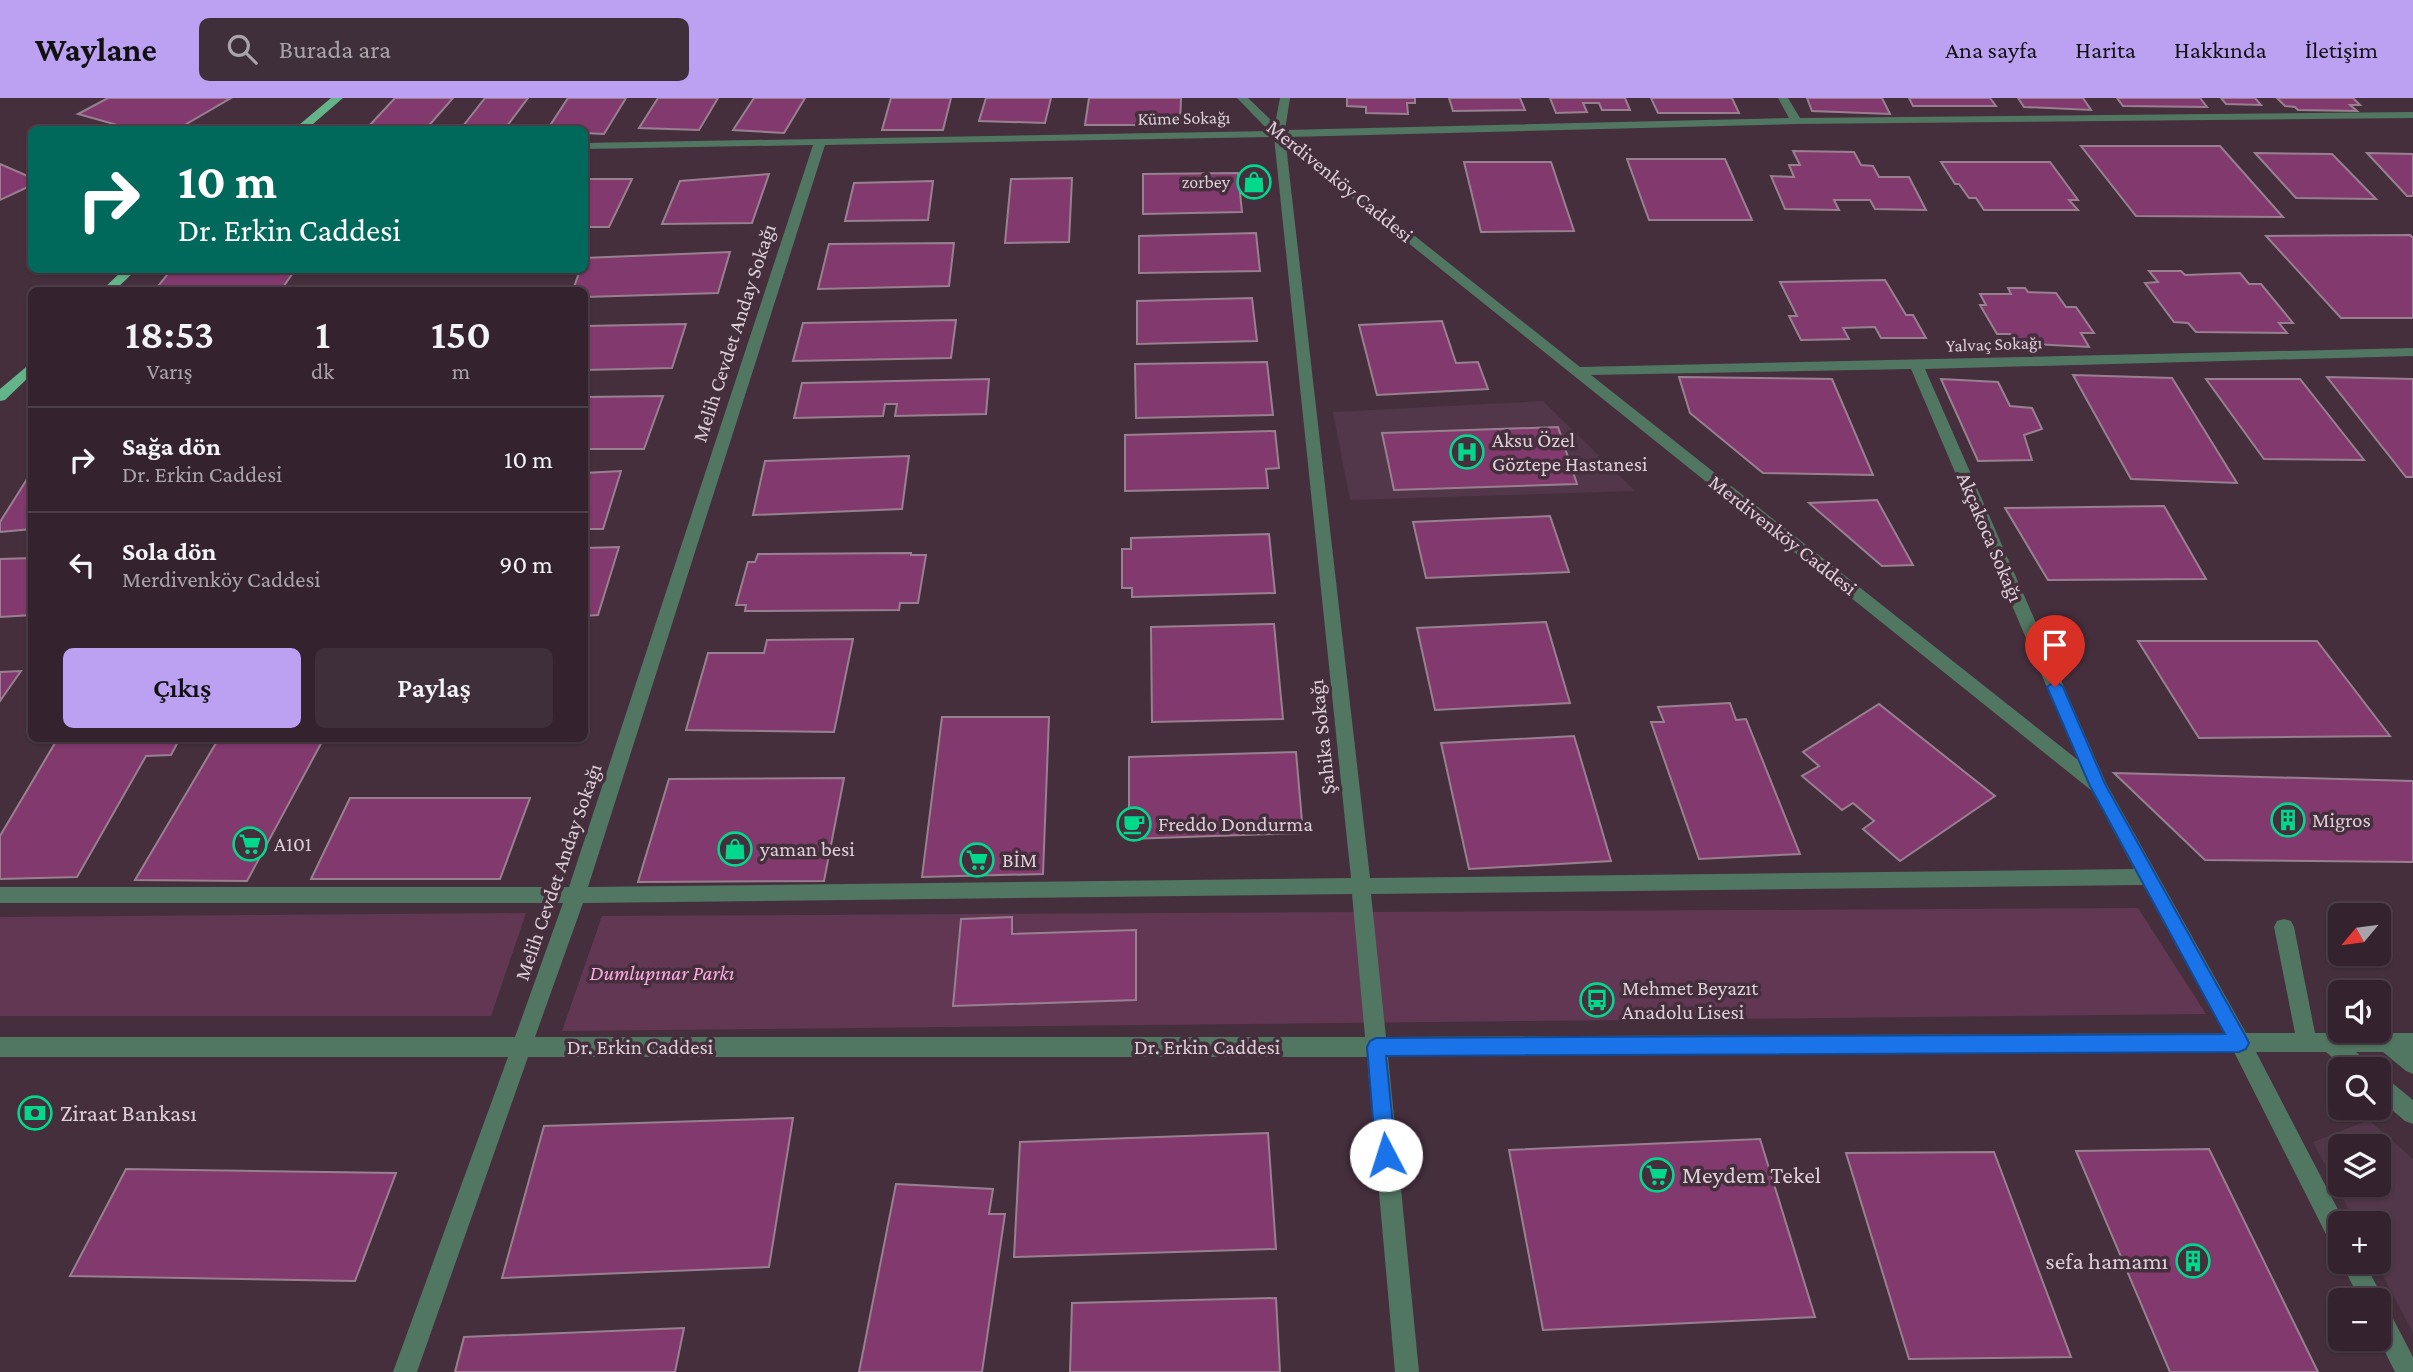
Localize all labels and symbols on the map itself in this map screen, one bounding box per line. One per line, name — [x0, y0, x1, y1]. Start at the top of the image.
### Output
street label: Küme Sokağı — [1137, 107, 1231, 129]
street label: Merdivenköy Caddesi — [1262, 115, 1418, 248]
shop icon: zorbey — [1235, 163, 1273, 201]
place label: zorbey — [1182, 172, 1231, 192]
street label: Melih Cevdet Anday Sokağı — [687, 220, 781, 445]
street label: Yalvaç Sokağı — [1945, 332, 2043, 356]
place label: Aksu Özel Göztepe Hastanesi — [1492, 428, 1648, 476]
hospital icon: Aksu Özel Göztepe Hastanesi — [1448, 433, 1486, 471]
street label: Akçakoca Sokağı — [1952, 469, 2028, 606]
street label: Merdivenköy Caddesi — [1704, 470, 1862, 601]
pin — [2025, 615, 2085, 687]
street label: Şahika Sokağı — [1304, 678, 1340, 796]
street label: Melih Cevdet Anday Sokağı — [510, 760, 607, 984]
building icon: Migros — [2269, 801, 2307, 839]
cafe icon: Freddo Dondurma — [1115, 805, 1153, 843]
place label: Migros — [2312, 808, 2371, 832]
place label: Freddo Dondurma — [1158, 812, 1313, 836]
supermarket icon: A101 — [231, 825, 269, 863]
shop icon: yaman besi — [716, 830, 754, 868]
place label: A101 — [274, 832, 312, 856]
place label: yaman besi — [759, 837, 855, 861]
supermarket icon: BİM — [958, 841, 996, 879]
place label: BİM — [1002, 848, 1037, 872]
north arrow — [2328, 903, 2390, 966]
park label: Dumlupınar Parkı — [590, 961, 734, 985]
place label: Mehmet Beyazıt Anadolu Lisesi — [1622, 976, 1759, 1024]
bus stop icon: Mehmet Beyazıt Anadolu Lisesi — [1578, 981, 1616, 1019]
street label: Dr. Erkin Caddesi — [567, 1035, 714, 1059]
street label: Dr. Erkin Caddesi — [1134, 1035, 1281, 1059]
bank icon: Ziraat Bankası — [16, 1094, 54, 1132]
place label: Ziraat Bankası — [60, 1099, 197, 1126]
position arrow — [1349, 1118, 1423, 1192]
supermarket icon: Meydem Tekel — [1638, 1156, 1676, 1194]
place label: Meydem Tekel — [1682, 1161, 1821, 1188]
building icon: sefa hamamı — [2174, 1242, 2212, 1280]
place label: sefa hamamı — [2045, 1247, 2168, 1274]

